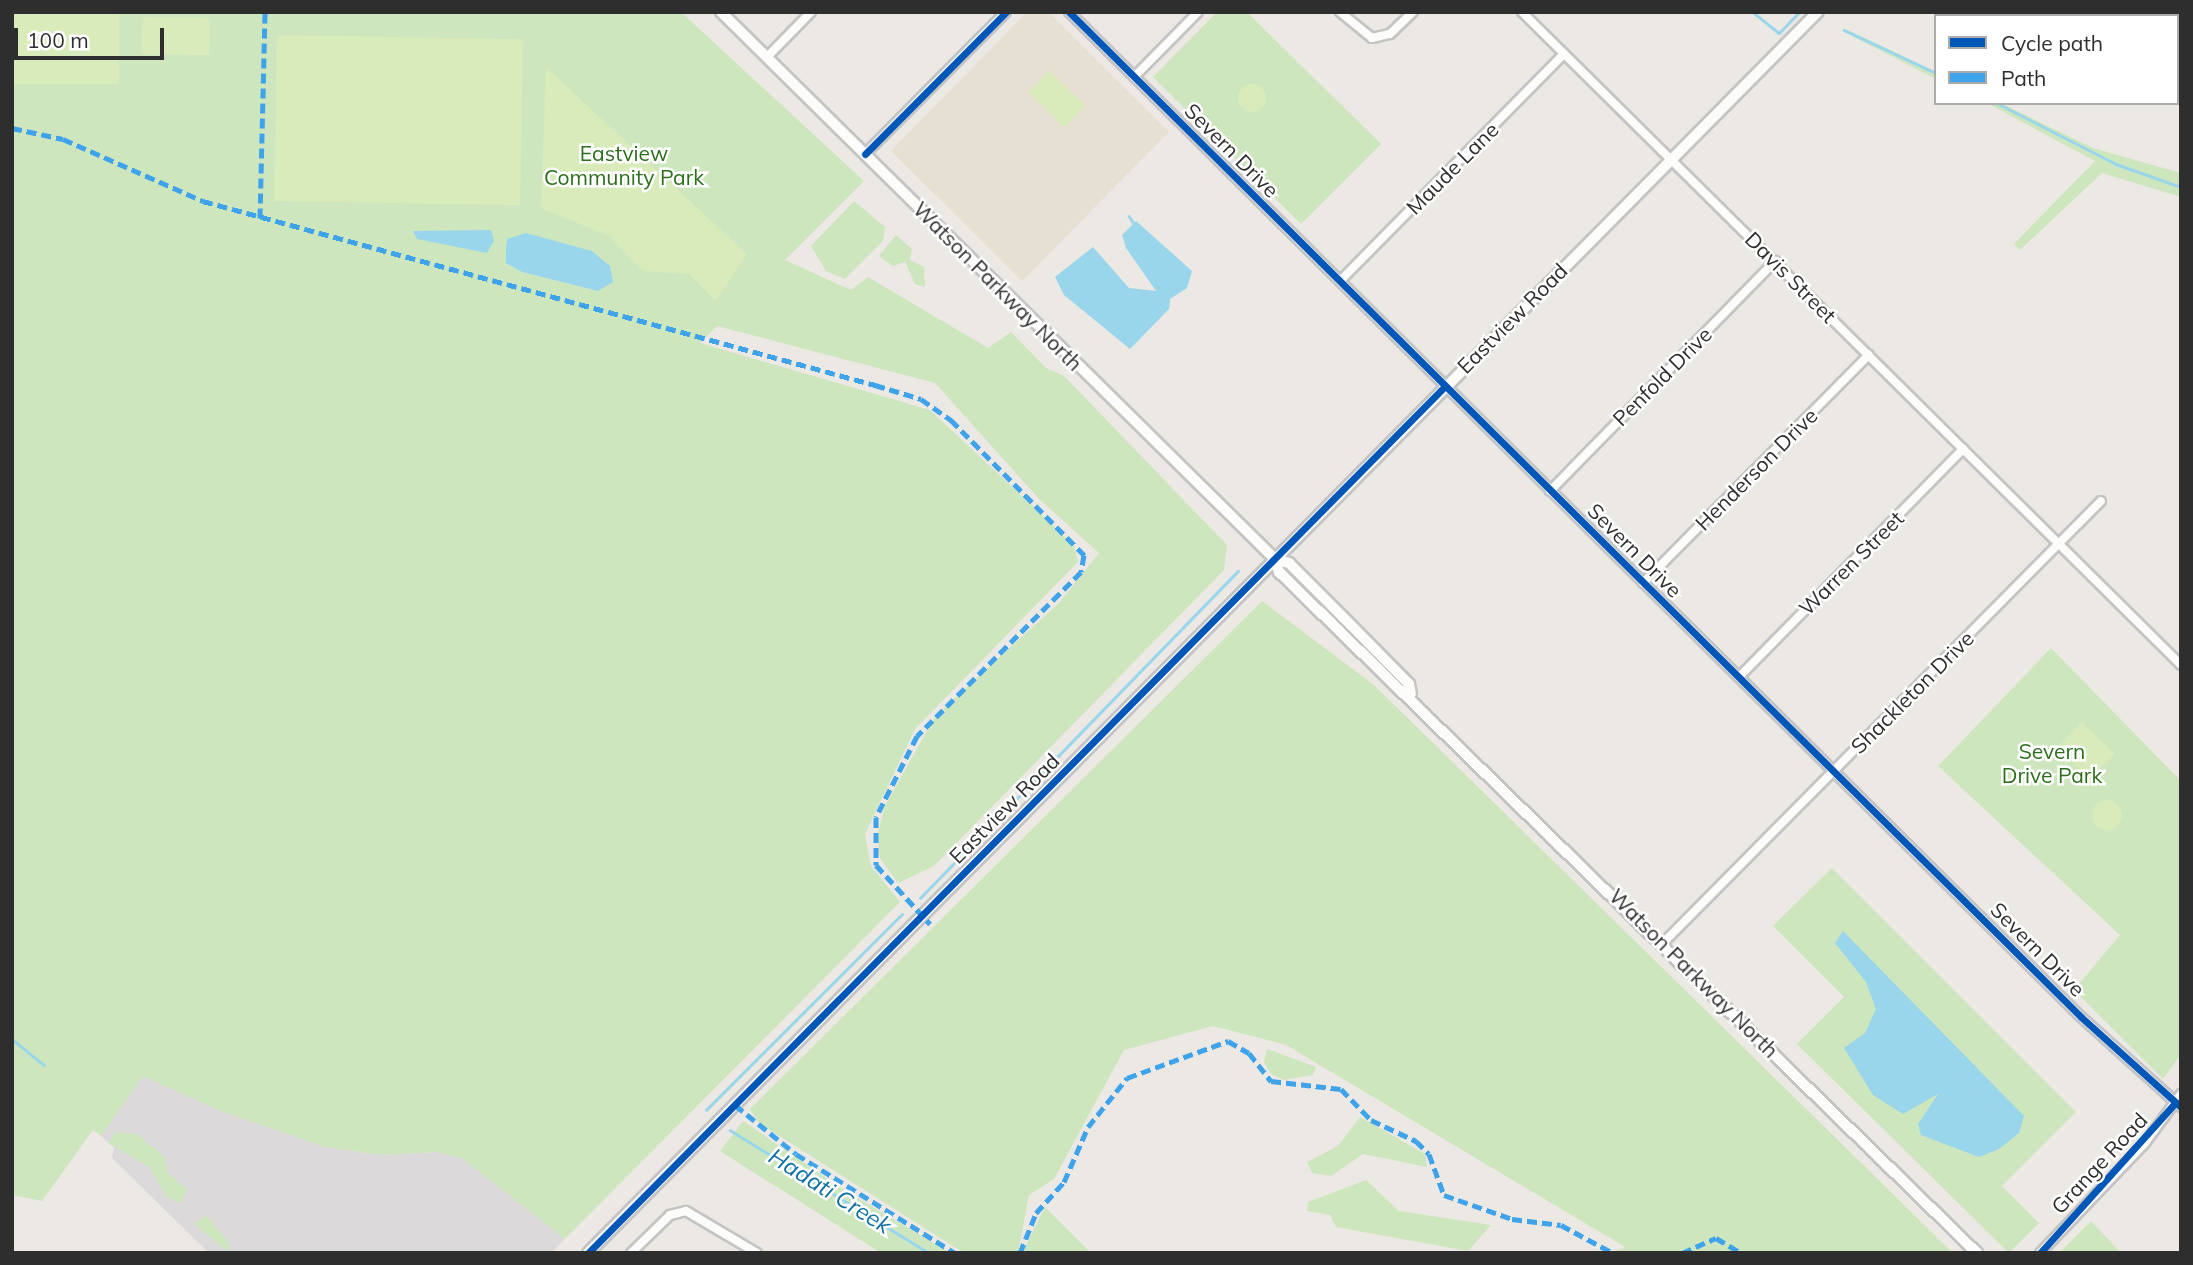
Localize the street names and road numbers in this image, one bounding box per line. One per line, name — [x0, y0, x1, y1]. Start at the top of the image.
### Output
street label: Severn Drive — [1180, 98, 1284, 202]
street label: Maude Lane — [1401, 117, 1503, 219]
street label: Watson Parkway North — [908, 196, 1088, 376]
street label: Davis Street — [1740, 226, 1842, 328]
street label: Eastview Road — [1452, 258, 1572, 378]
street label: Penfold Drive — [1607, 321, 1717, 431]
street label: Henderson Drive — [1690, 403, 1822, 535]
street label: Severn Drive — [1583, 498, 1687, 602]
street label: Warren Street — [1794, 506, 1908, 620]
street label: Shackleton Drive — [1845, 625, 1979, 759]
street label: Eastview Road — [944, 748, 1064, 868]
street label: Watson Parkway North — [1604, 883, 1784, 1063]
street label: Severn Drive — [1986, 897, 2090, 1001]
street label: Grange Road — [2046, 1107, 2152, 1219]

